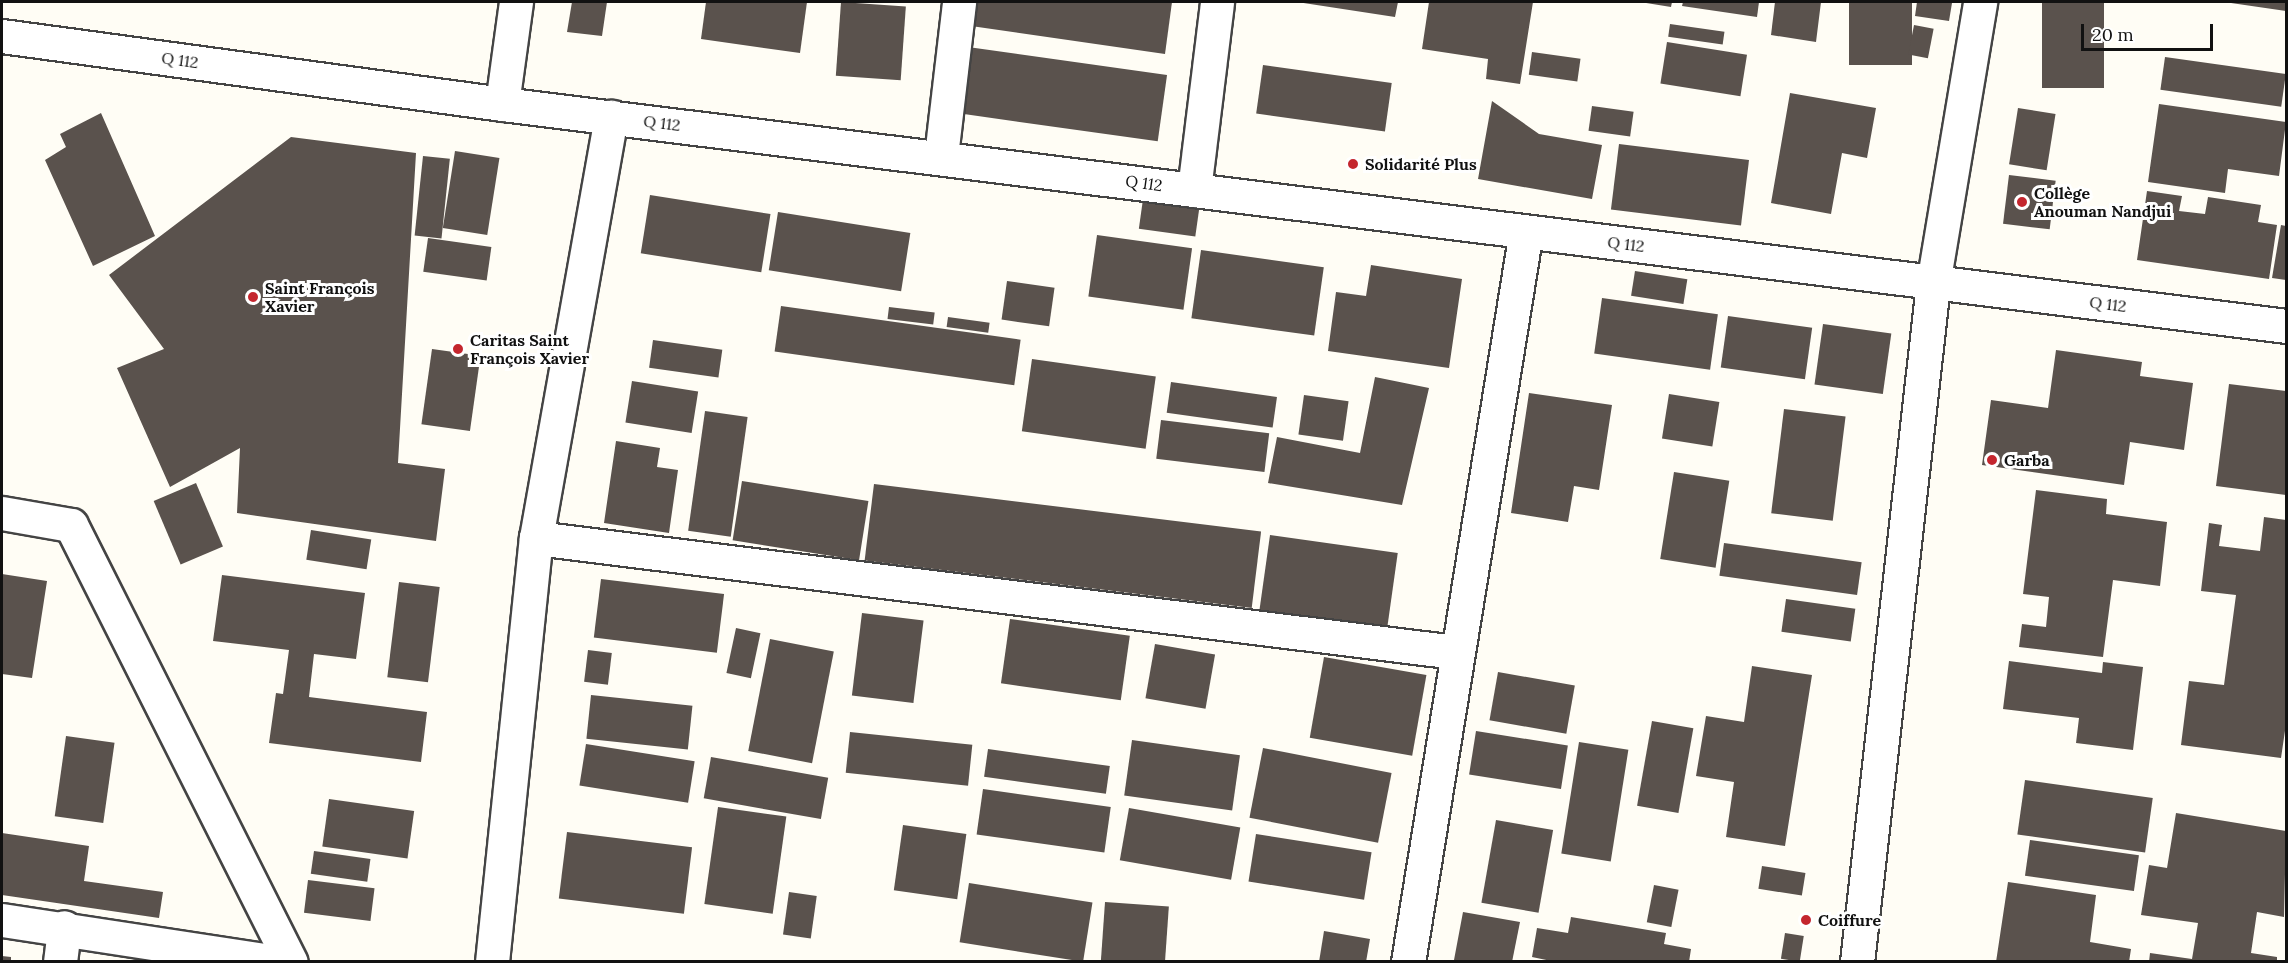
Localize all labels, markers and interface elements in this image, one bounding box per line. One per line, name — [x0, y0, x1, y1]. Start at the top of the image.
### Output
scale bar — [2084, 12, 2216, 50]
text: 20 m — [2092, 23, 2134, 46]
street label: Q 112 — [160, 48, 200, 72]
street label: Q 112 — [642, 111, 682, 135]
place label: Solidarité Plus — [1365, 154, 1477, 174]
marker: Solidarité Plus — [1346, 157, 1360, 171]
street label: Q 112 — [1124, 171, 1164, 195]
place label: Collège Anouman Nandjui — [2034, 183, 2171, 221]
marker: Collège Anouman Nandjui — [2015, 195, 2029, 209]
street label: Q 112 — [1606, 232, 1646, 256]
place label: Saint François Xavier — [265, 278, 375, 316]
marker: Saint François Xavier — [246, 290, 260, 304]
street label: Q 112 — [2088, 292, 2128, 316]
place label: Caritas Saint François Xavier — [470, 330, 589, 368]
marker: Caritas Saint François Xavier — [451, 342, 465, 356]
place label: Garba — [2004, 450, 2050, 470]
marker: Garba — [1985, 453, 1999, 467]
place label: Coiffure — [1818, 910, 1881, 930]
marker: Coiffure — [1799, 913, 1813, 927]

